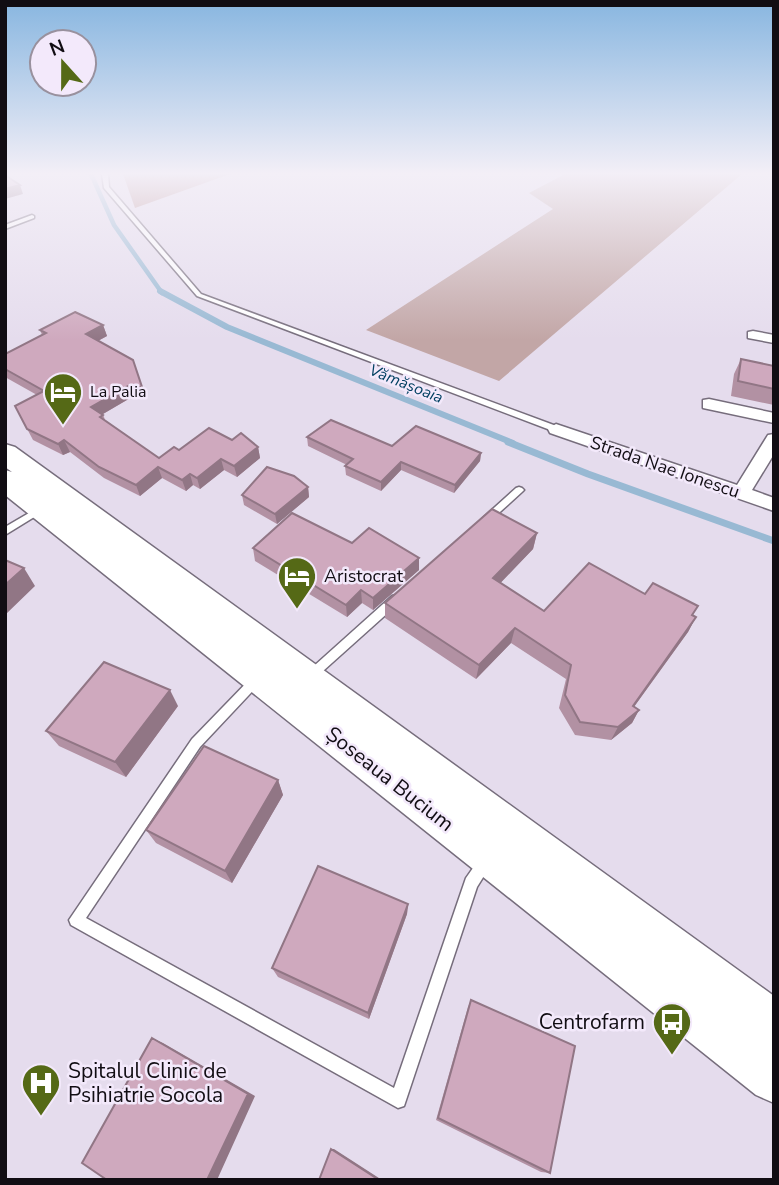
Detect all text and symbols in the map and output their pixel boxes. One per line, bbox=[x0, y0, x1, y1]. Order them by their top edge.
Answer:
north arrow bbox=[28, 28, 98, 98]
text: N bbox=[46, 33, 69, 63]
water label: Vămășoaia bbox=[366, 359, 446, 409]
hotel icon: La Palia bbox=[42, 371, 84, 426]
place label: La Palia bbox=[90, 381, 146, 403]
street label: Strada Nae Ionescu bbox=[587, 430, 743, 504]
hotel icon: Aristocrat bbox=[276, 555, 318, 610]
place label: Aristocrat bbox=[324, 564, 404, 588]
street label: Șoseaua Bucium bbox=[320, 720, 460, 838]
bus stop icon: Centrofarm bbox=[651, 1001, 693, 1056]
place label: Centrofarm bbox=[539, 1008, 645, 1036]
place label: Spitalul Clinic de Psihiatrie Socola bbox=[68, 1057, 227, 1109]
hospital icon: Spitalul Clinic de Psihiatrie Socola bbox=[20, 1062, 62, 1117]

